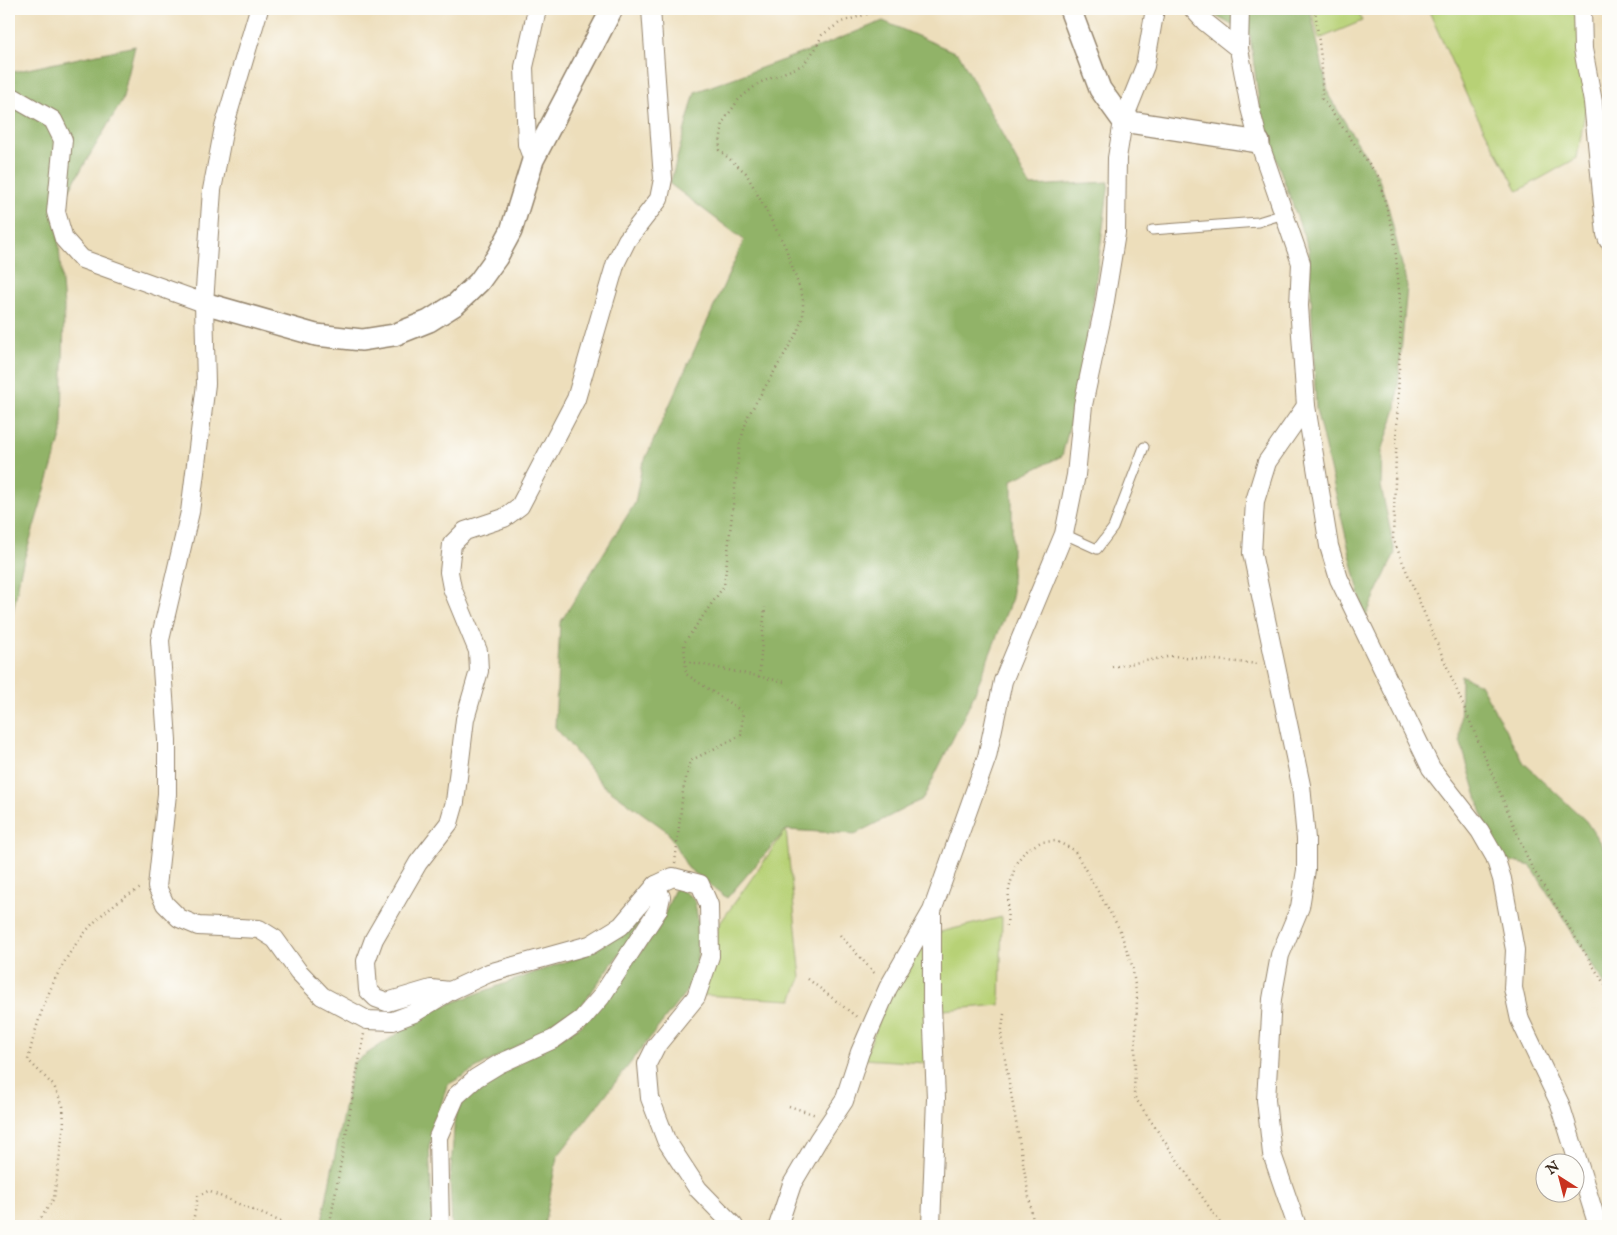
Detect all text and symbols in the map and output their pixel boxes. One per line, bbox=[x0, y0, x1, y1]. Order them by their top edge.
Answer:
north arrow bbox=[1534, 1152, 1584, 1202]
text: N bbox=[1542, 1157, 1563, 1180]

